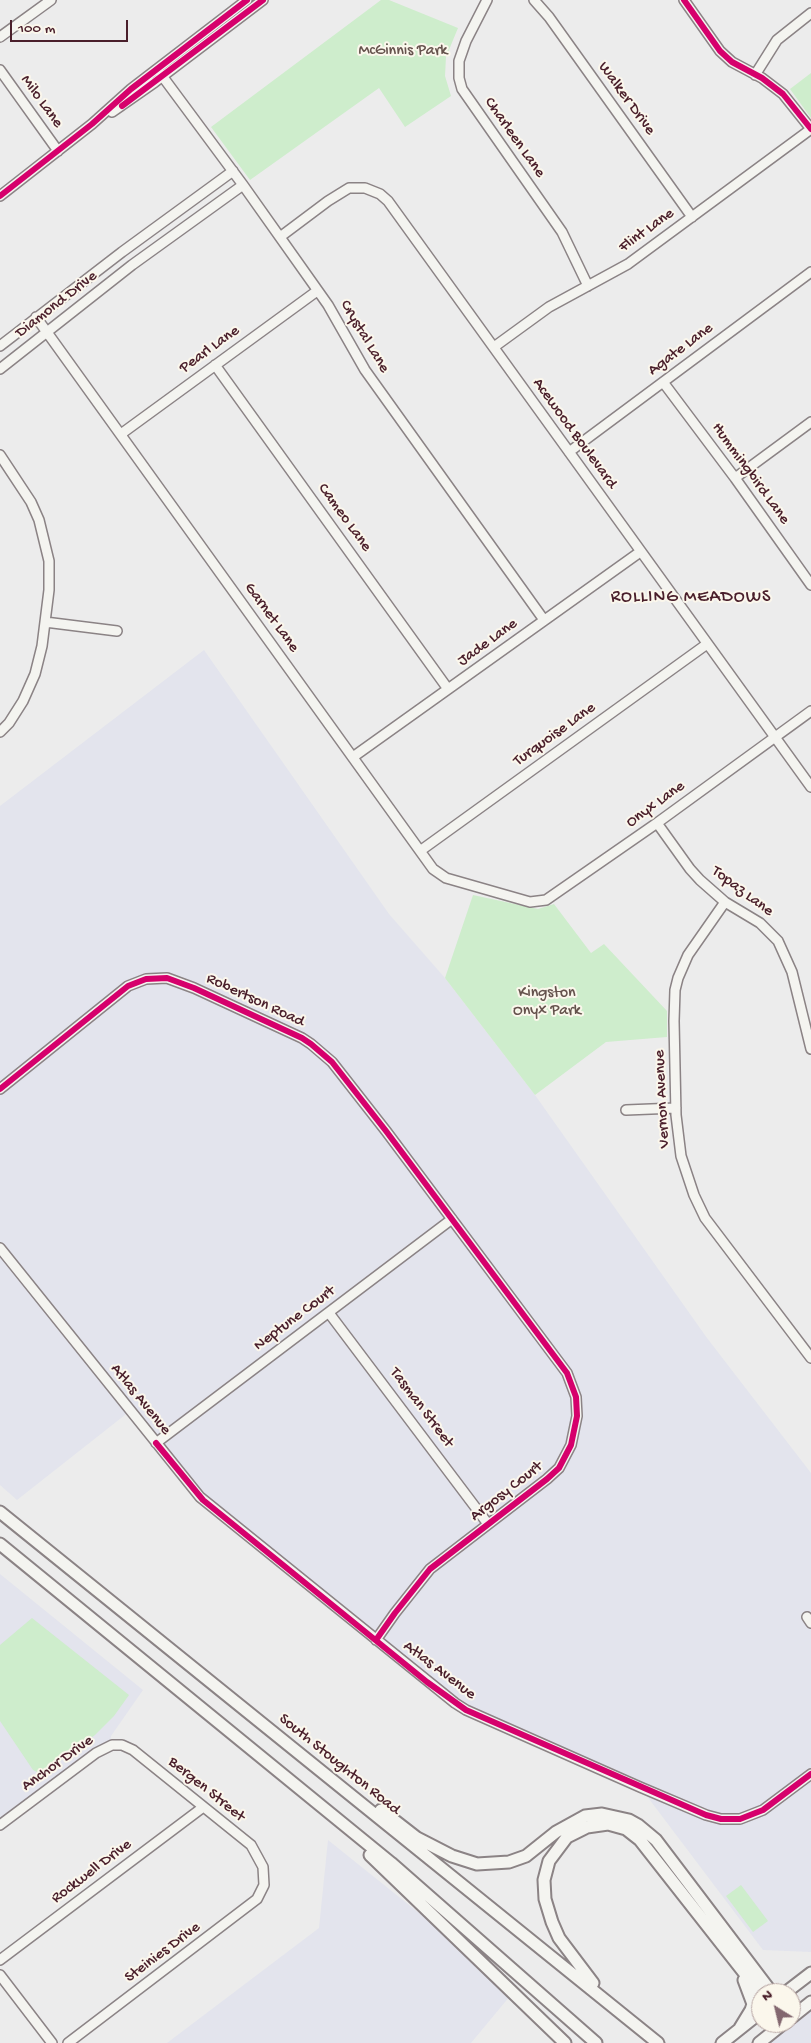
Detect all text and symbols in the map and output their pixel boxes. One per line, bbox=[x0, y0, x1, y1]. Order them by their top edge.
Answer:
scale bar bbox=[12, 10, 130, 42]
text: 100 m bbox=[18, 20, 55, 38]
park label: McGinnis Park bbox=[359, 42, 447, 62]
street label: Walker Drive bbox=[593, 59, 659, 139]
street label: Milo Lane bbox=[15, 72, 67, 132]
street label: Charleen Lane bbox=[479, 94, 549, 182]
street label: Flint Lane bbox=[616, 205, 678, 257]
street label: Diamond Drive bbox=[12, 267, 102, 343]
street label: Crystal Lane bbox=[335, 297, 393, 377]
street label: Agate Lane bbox=[645, 319, 717, 381]
street label: Pearl Lane bbox=[176, 322, 244, 378]
street label: Acewood Boulevard bbox=[527, 375, 621, 493]
street label: Hummingbird Lane bbox=[707, 419, 793, 529]
street label: Cameo Lane bbox=[313, 480, 375, 556]
street label: Garnet Lane bbox=[239, 579, 303, 657]
district label: ROLLING MEADOWS bbox=[609, 587, 773, 609]
street label: Jade Lane bbox=[454, 615, 522, 671]
street label: Turquoise Lane bbox=[510, 699, 600, 771]
street label: Onyx Lane bbox=[623, 777, 689, 833]
street label: Topaz Lane bbox=[707, 862, 777, 922]
street label: Robertson Road bbox=[203, 970, 307, 1032]
park label: Kingston Onyx Park bbox=[513, 984, 581, 1022]
street label: Vernon Avenue bbox=[651, 1049, 675, 1149]
street label: Neptune Court bbox=[251, 1282, 339, 1356]
street label: Atlas Avenue bbox=[105, 1360, 175, 1440]
street label: Tasman Street bbox=[385, 1364, 457, 1452]
street label: Argosy Court bbox=[467, 1458, 547, 1526]
street label: Atlas Avenue bbox=[399, 1637, 479, 1705]
street label: South Stoughton Road bbox=[274, 1710, 404, 1820]
street label: Anchor Drive bbox=[18, 1732, 98, 1796]
street label: Bergen Street bbox=[164, 1753, 248, 1827]
street label: Rockwell Drive bbox=[48, 1836, 136, 1908]
street label: Steinies Drive bbox=[121, 1918, 205, 1988]
north arrow bbox=[751, 1983, 801, 2033]
text: N bbox=[759, 1987, 776, 2006]

